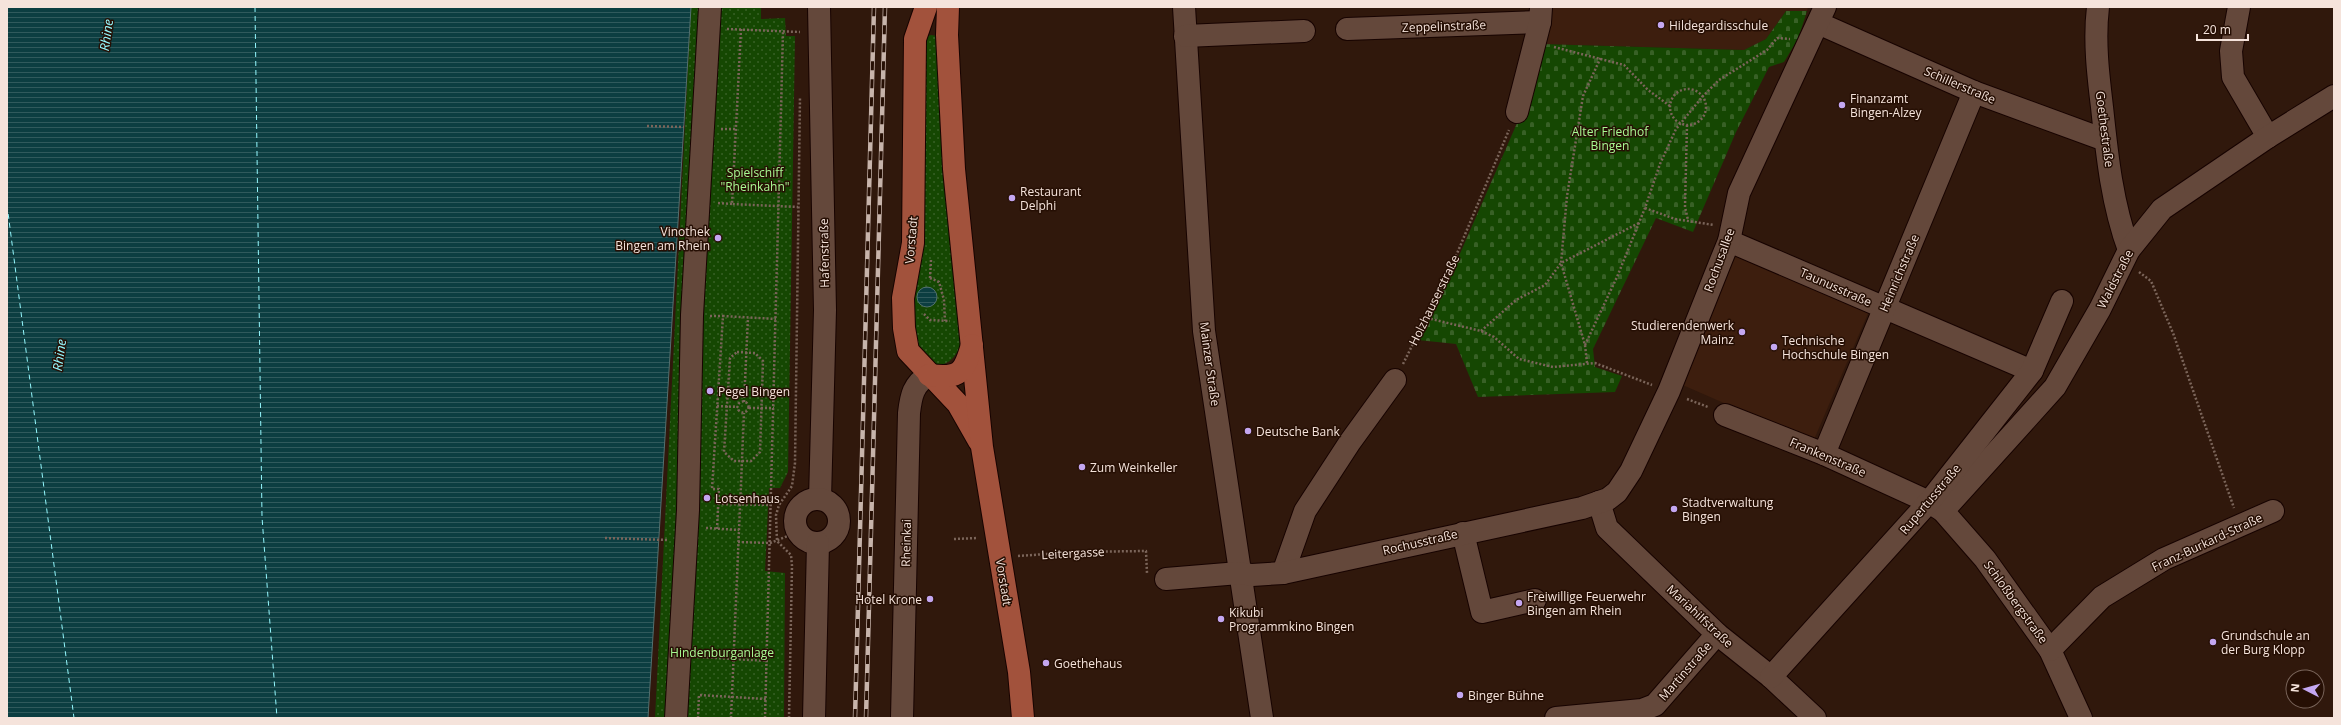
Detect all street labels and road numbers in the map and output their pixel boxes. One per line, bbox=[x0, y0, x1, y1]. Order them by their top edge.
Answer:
street label: Zeppelinstraße bbox=[1402, 16, 1487, 36]
street label: Schillerstraße bbox=[1922, 62, 1999, 108]
street label: Goethestraße bbox=[2092, 90, 2118, 168]
street label: Vorstadt bbox=[900, 216, 922, 264]
street label: Hafenstraße bbox=[815, 218, 833, 288]
street label: Rochusallee bbox=[1700, 225, 1739, 294]
street label: Heinrichstraße bbox=[1875, 231, 1923, 314]
street label: Waldstraße bbox=[2093, 246, 2137, 311]
street label: Holzhauserstraße bbox=[1405, 251, 1464, 348]
street label: Taunusstraße bbox=[1797, 264, 1875, 310]
street label: Mainzer Straße bbox=[1196, 321, 1224, 407]
street label: Frankenstraße bbox=[1787, 433, 1869, 481]
street label: Rupertusstraße bbox=[1896, 460, 1965, 538]
street label: Franz-Burkard-Straße bbox=[2149, 509, 2265, 575]
street label: Rheinkai bbox=[897, 519, 915, 567]
street label: Rochusstraße bbox=[1381, 525, 1459, 559]
street label: Leitergasse bbox=[1041, 543, 1105, 563]
street label: Vorstadt bbox=[992, 557, 1016, 607]
street label: Schloßbergstraße bbox=[1980, 557, 2052, 647]
street label: Mariahilfstraße bbox=[1663, 581, 1737, 651]
street label: Martinstraße bbox=[1655, 638, 1715, 704]

